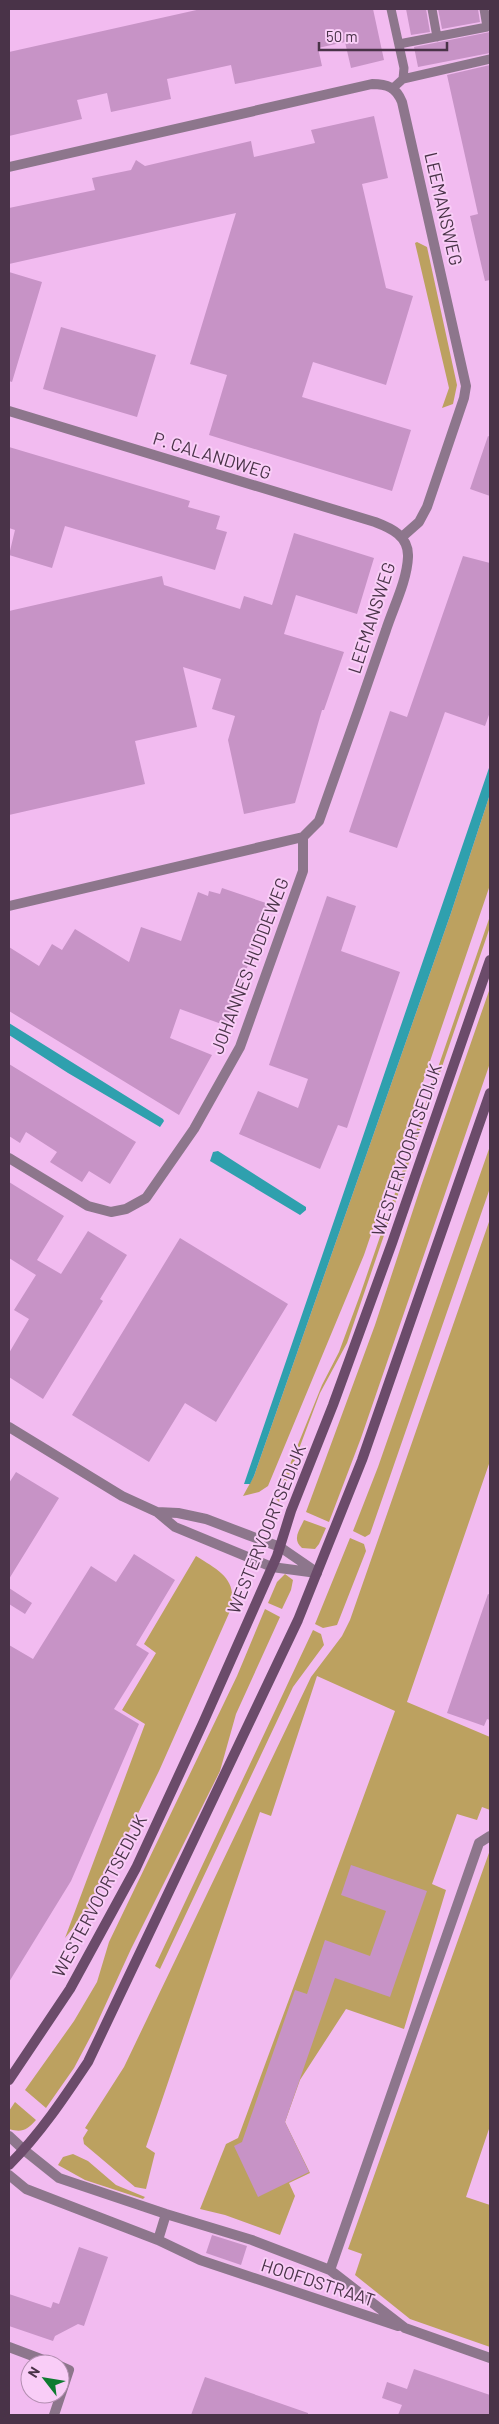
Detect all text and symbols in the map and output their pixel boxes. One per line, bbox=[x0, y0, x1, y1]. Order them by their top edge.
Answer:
scale bar bbox=[319, 20, 446, 52]
text: 50 m bbox=[326, 27, 358, 45]
street label: LEEMANSWEG bbox=[420, 150, 468, 268]
street label: P. CALANDWEG bbox=[150, 427, 274, 483]
street label: LEEMANSWEG bbox=[343, 559, 399, 676]
street label: JOHANNES HUDDEWEG bbox=[205, 874, 293, 1057]
street label: WESTERVOORTSEDIJK bbox=[366, 1061, 446, 1239]
street label: WESTERVOORTSEDIJK bbox=[222, 1441, 310, 1617]
street label: WESTERVOORTSEDIJK bbox=[47, 1810, 151, 1981]
street label: HOOFDSTRAAT bbox=[259, 2253, 378, 2311]
north arrow bbox=[20, 2354, 70, 2404]
text: N bbox=[24, 2364, 43, 2380]

